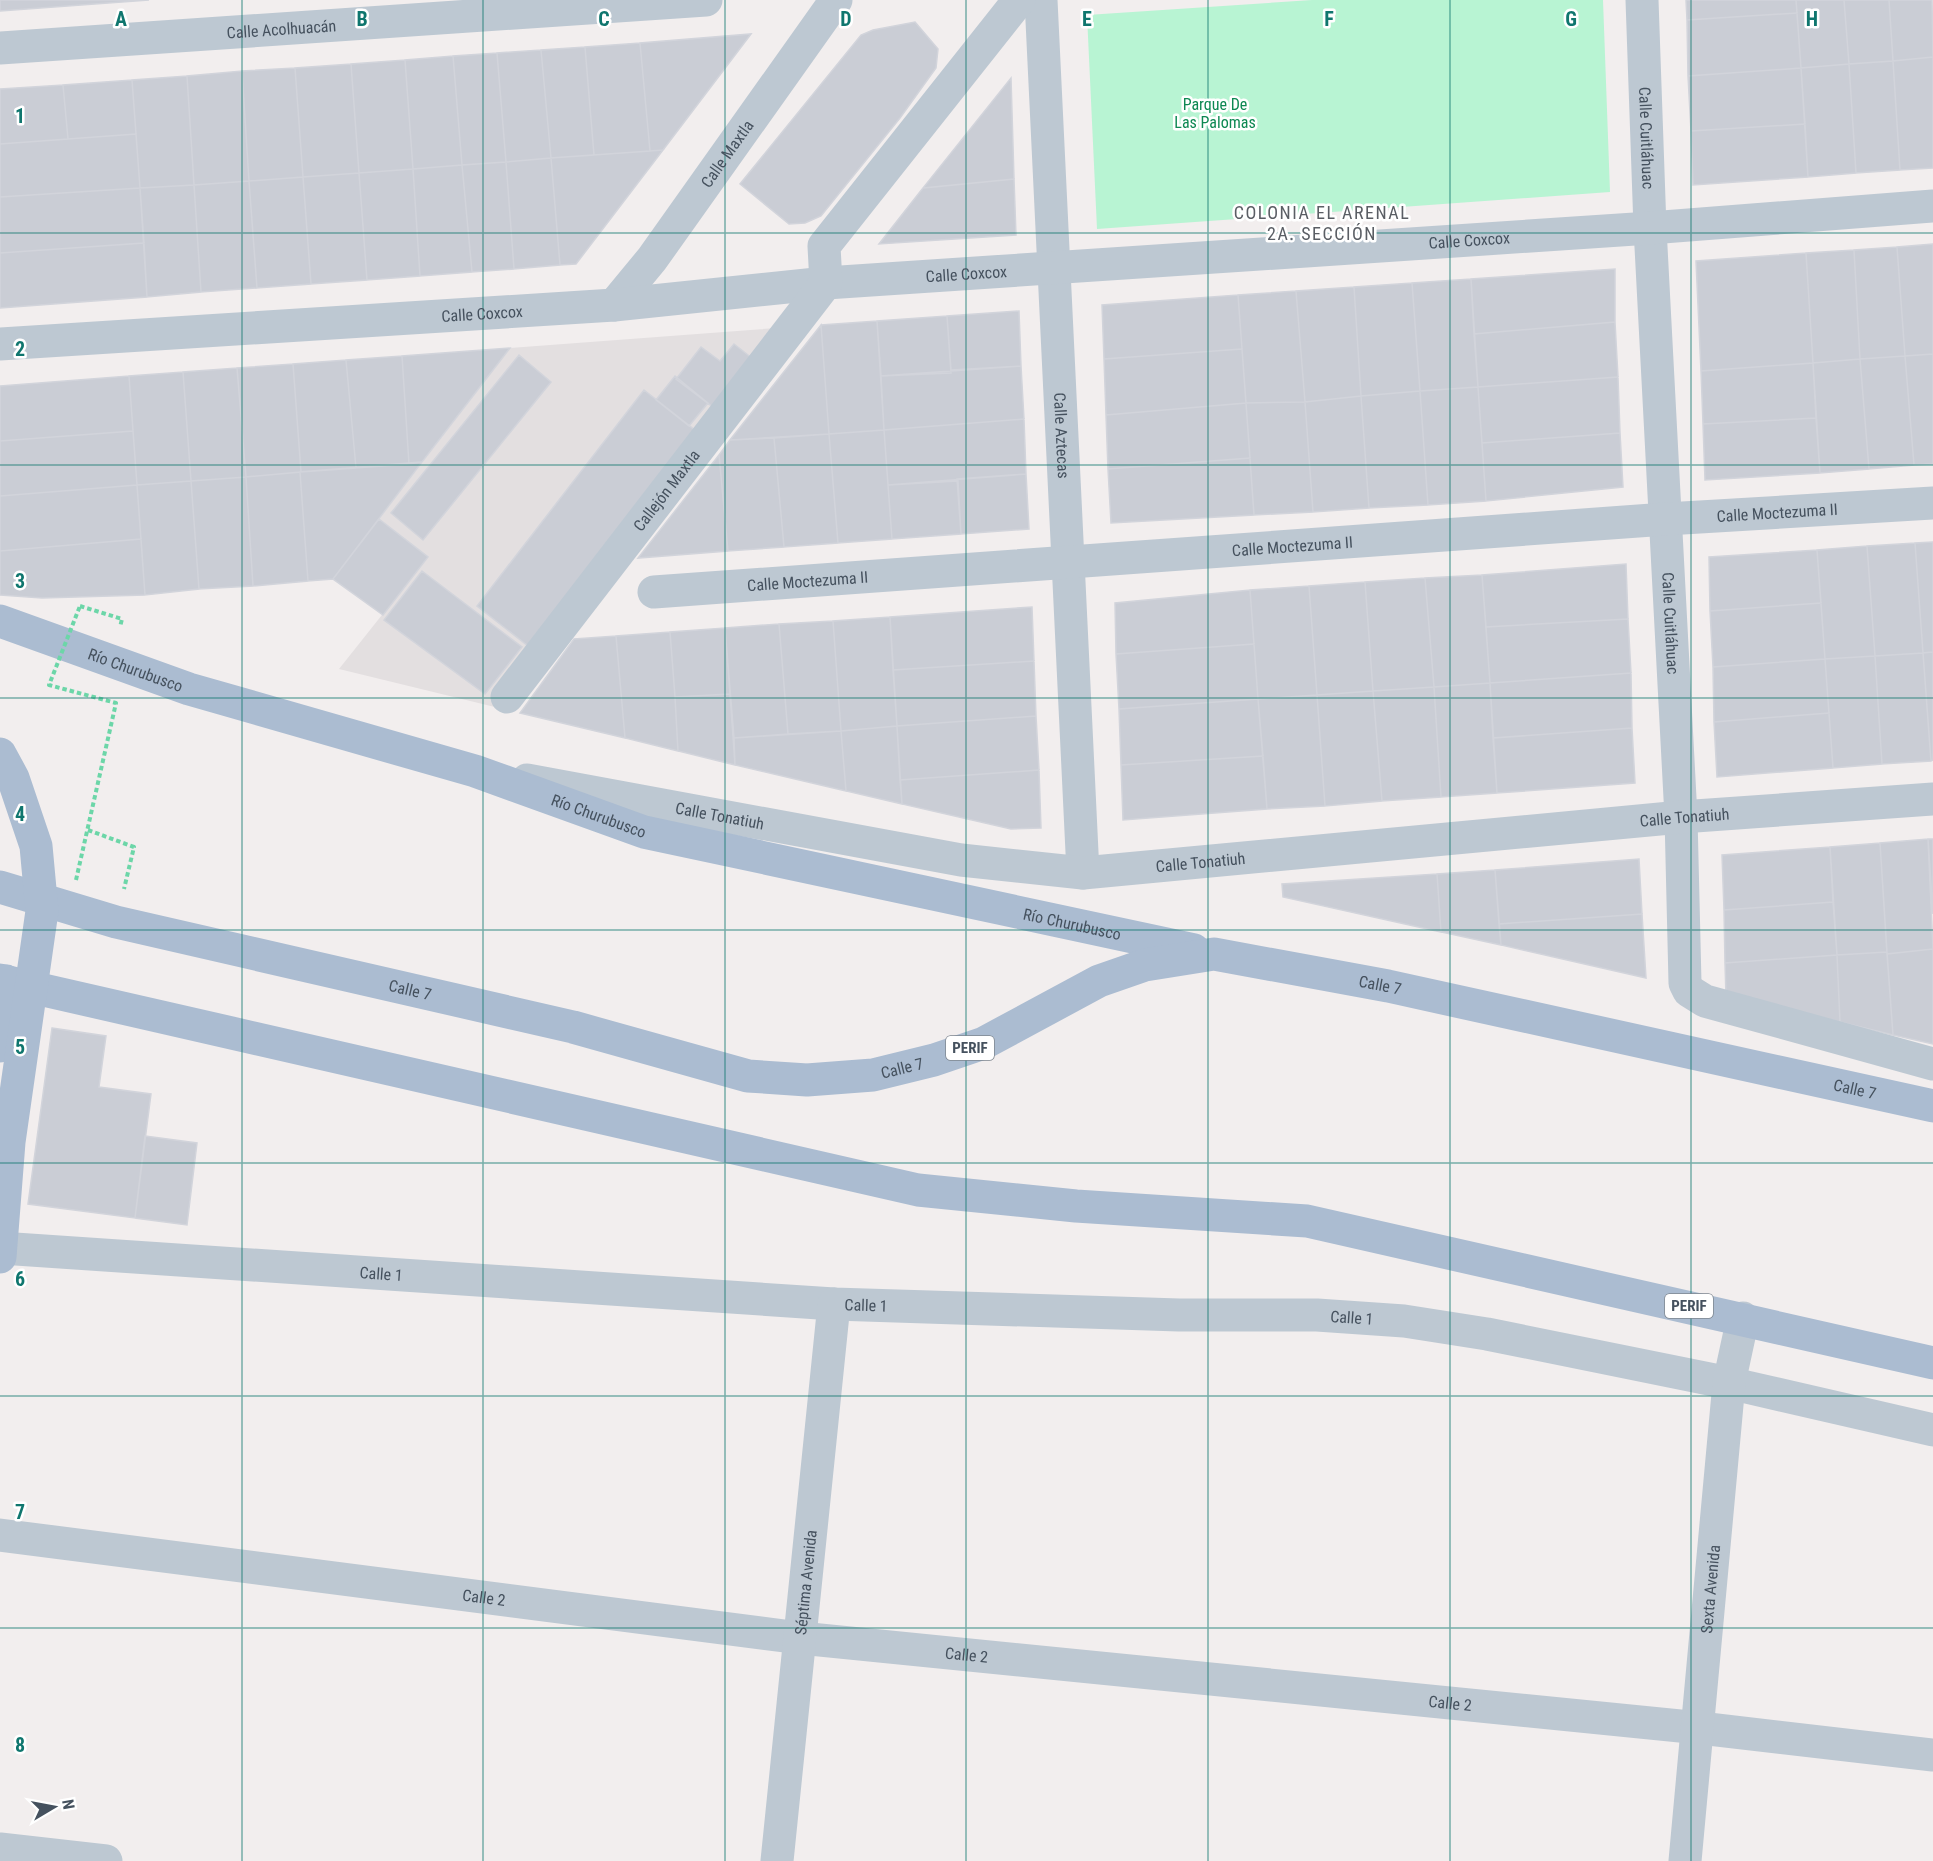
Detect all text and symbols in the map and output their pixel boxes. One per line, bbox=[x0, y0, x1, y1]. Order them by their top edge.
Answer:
text: A bbox=[115, 7, 127, 31]
text: B bbox=[356, 7, 368, 31]
text: C bbox=[598, 7, 610, 31]
text: D bbox=[840, 7, 852, 31]
text: E bbox=[1082, 7, 1092, 31]
text: F bbox=[1324, 7, 1334, 31]
text: G bbox=[1565, 7, 1577, 31]
text: H bbox=[1806, 7, 1818, 31]
street label: Calle Acolhuacán bbox=[226, 16, 337, 43]
street label: Calle Cuitláhuac bbox=[1635, 86, 1658, 189]
park label: Parque De Las Palomas bbox=[1174, 95, 1256, 132]
text: 1 bbox=[15, 104, 25, 128]
street label: Calle Maxtla bbox=[697, 117, 758, 191]
district label: COLONIA EL ARENAL 2A. SECCIÓN bbox=[1234, 202, 1410, 244]
street label: Calle Coxcox bbox=[1428, 228, 1510, 253]
street label: Calle Coxcox bbox=[925, 262, 1008, 286]
street label: Calle Coxcox bbox=[441, 302, 523, 326]
text: 2 bbox=[15, 337, 25, 361]
street label: Calle Aztecas bbox=[1050, 392, 1073, 479]
street label: Callejón Maxtla bbox=[629, 446, 704, 535]
street label: Calle Moctezuma II bbox=[1716, 500, 1838, 526]
street label: Calle Moctezuma II bbox=[1231, 533, 1353, 560]
street label: Calle Moctezuma II bbox=[747, 568, 869, 595]
text: 3 bbox=[15, 569, 25, 593]
street label: Calle Cuitláhuac bbox=[1658, 572, 1682, 675]
street label: Río Churubusco bbox=[85, 644, 185, 696]
street label: Río Churubusco bbox=[549, 790, 649, 842]
street label: Calle Tonatiuh bbox=[674, 799, 766, 834]
text: 4 bbox=[15, 802, 25, 826]
street label: Calle Tonatiuh bbox=[1639, 805, 1730, 831]
street label: Calle Tonatiuh bbox=[1155, 849, 1246, 876]
street label: Río Churubusco bbox=[1021, 905, 1123, 944]
street label: Calle 7 bbox=[1357, 972, 1403, 999]
street label: Calle 7 bbox=[387, 976, 433, 1004]
text: 5 bbox=[15, 1035, 25, 1059]
road number: PERIF bbox=[946, 1036, 994, 1060]
street label: Calle 7 bbox=[879, 1054, 925, 1083]
street label: Calle 7 bbox=[1832, 1075, 1878, 1103]
street label: Calle 1 bbox=[359, 1263, 403, 1285]
text: 6 bbox=[15, 1267, 25, 1291]
road number: PERIF bbox=[1665, 1294, 1713, 1318]
street label: Calle 1 bbox=[844, 1295, 888, 1316]
street label: Calle 1 bbox=[1330, 1307, 1374, 1329]
text: 7 bbox=[15, 1500, 25, 1524]
street label: Séptima Avenida bbox=[791, 1529, 821, 1636]
street label: Sexta Avenida bbox=[1697, 1544, 1724, 1634]
street label: Calle 2 bbox=[461, 1586, 507, 1610]
street label: Calle 2 bbox=[944, 1644, 989, 1667]
street label: Calle 2 bbox=[1428, 1692, 1473, 1715]
text: 8 bbox=[15, 1733, 25, 1757]
north arrow bbox=[24, 1777, 84, 1837]
text: N bbox=[58, 1798, 78, 1811]

